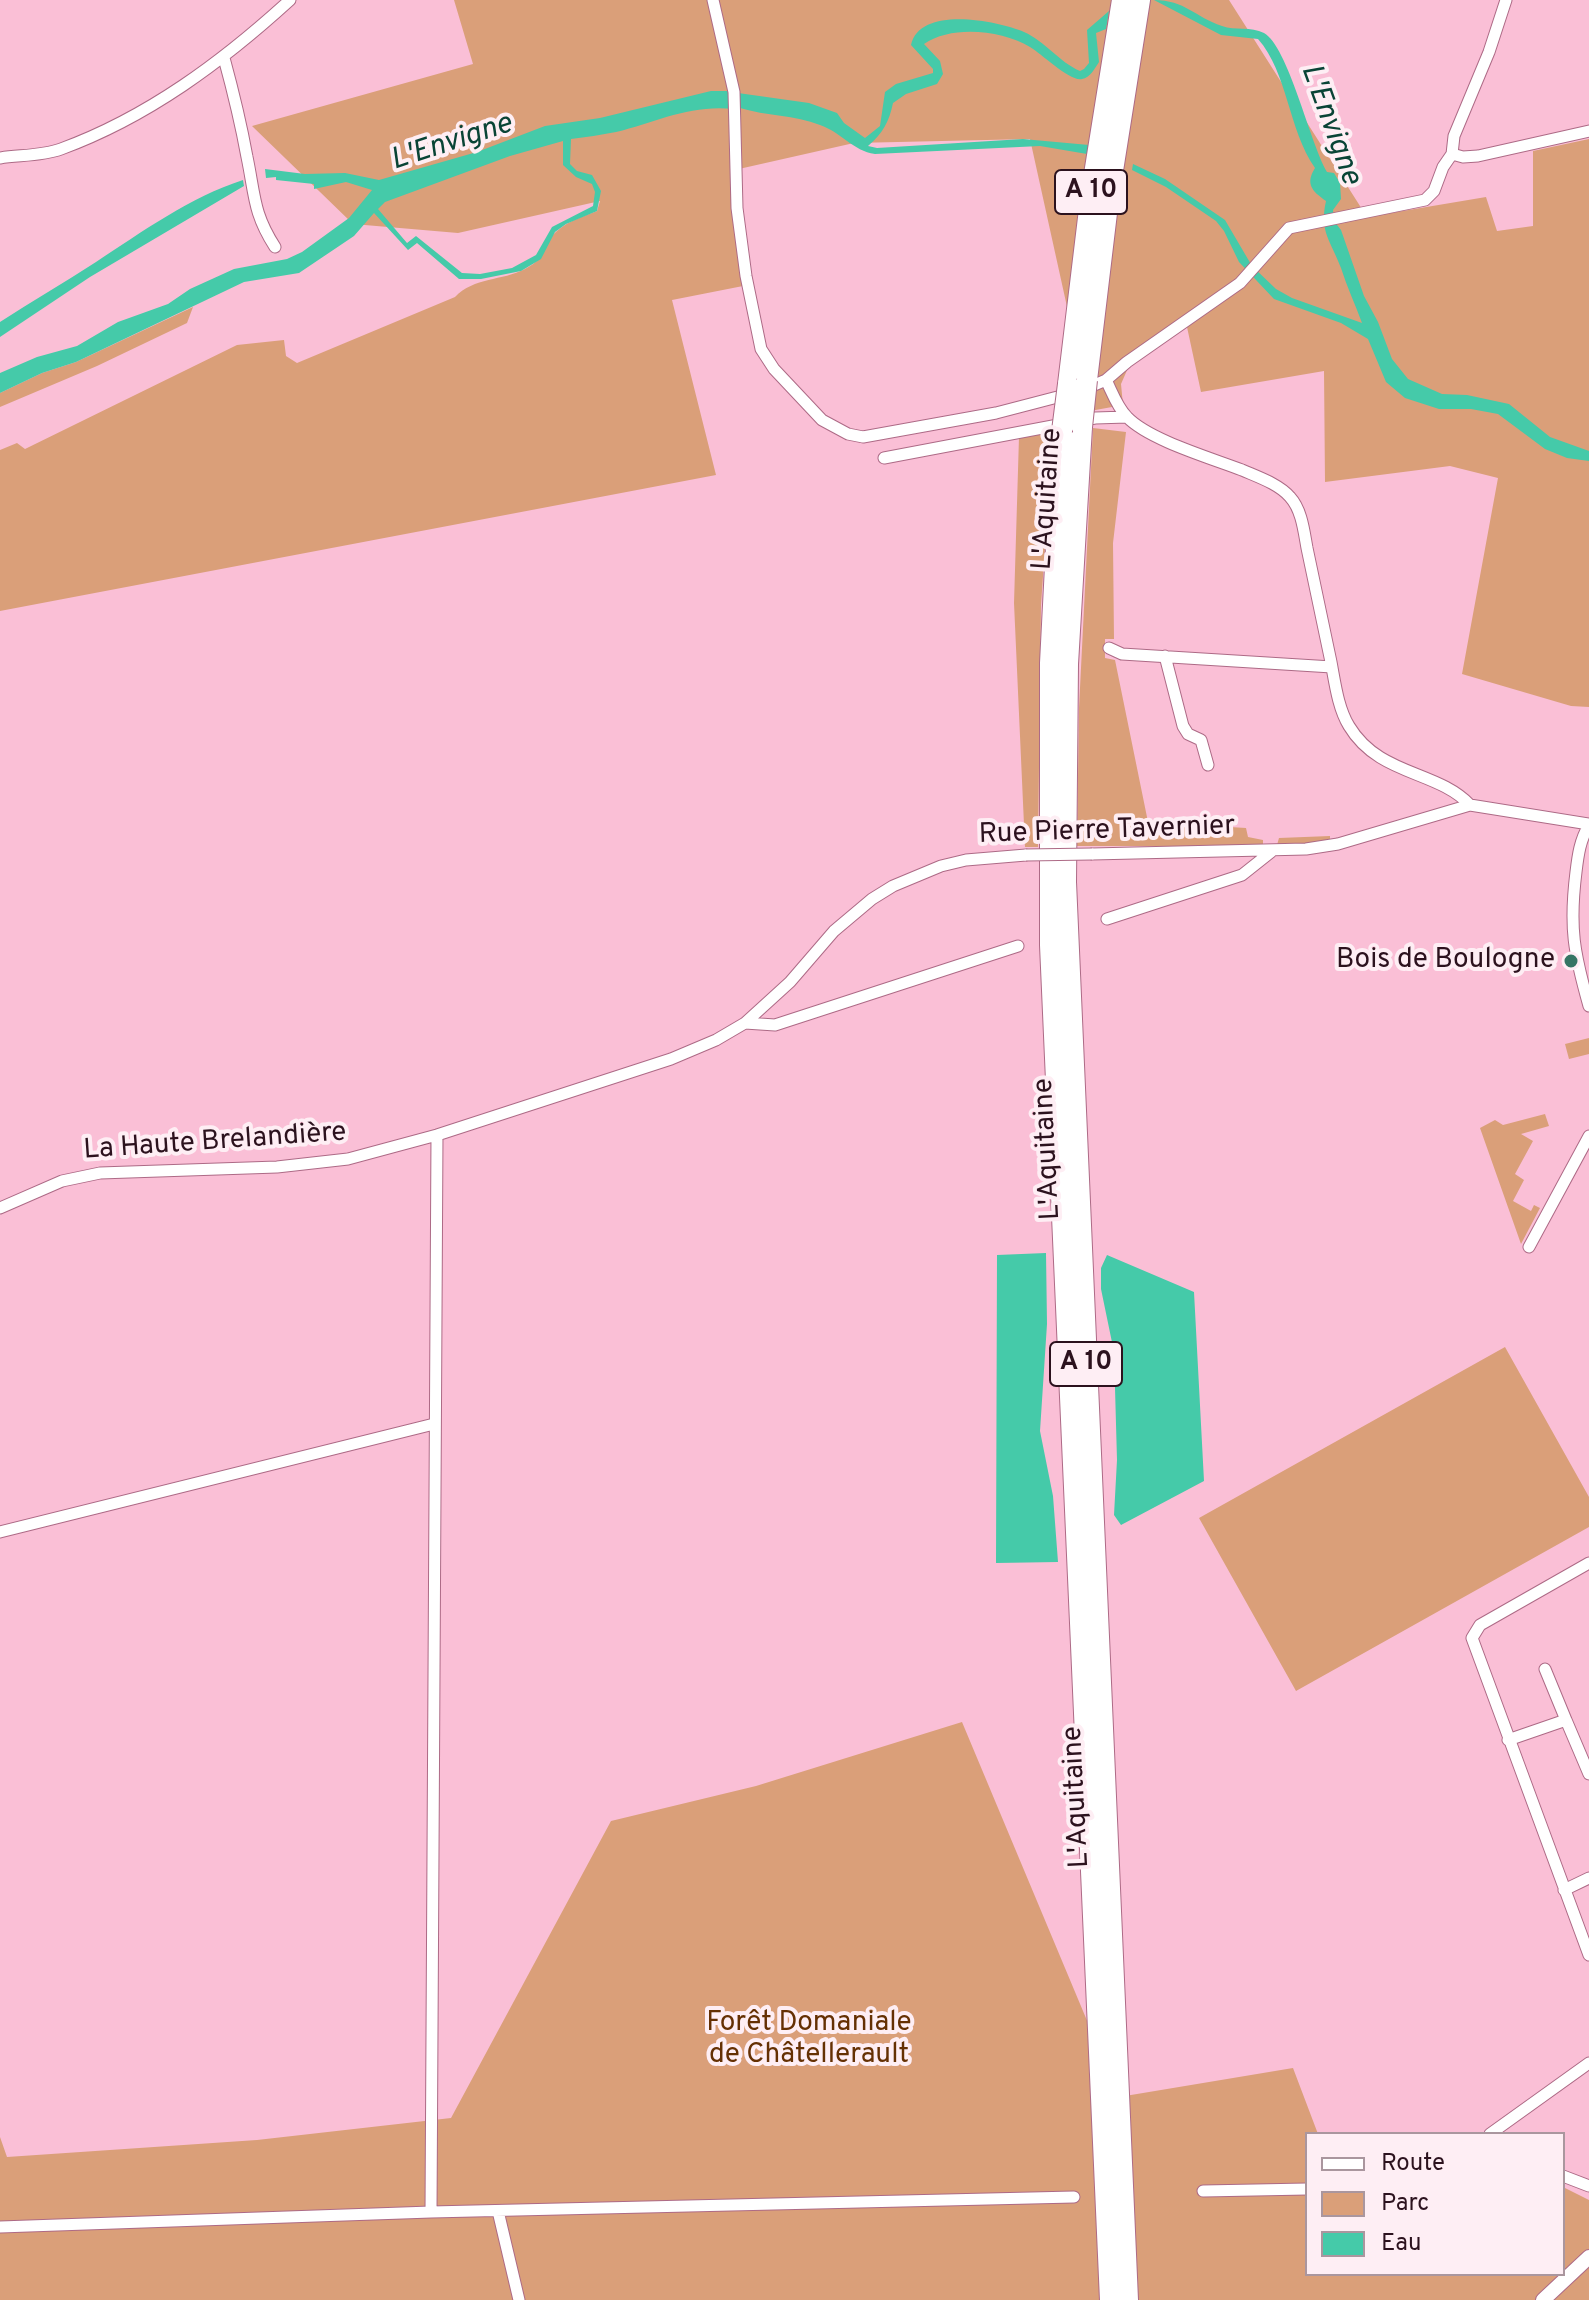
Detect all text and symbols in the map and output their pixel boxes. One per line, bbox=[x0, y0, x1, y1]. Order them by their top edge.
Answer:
water label: L'Envigne bbox=[1291, 60, 1367, 190]
water label: L'Envigne bbox=[387, 107, 517, 181]
road number: A 10 bbox=[1055, 170, 1127, 214]
street label: L'Aquitaine bbox=[1027, 427, 1071, 571]
street label: Rue Pierre Tavernier bbox=[978, 811, 1236, 853]
place label: Bois de Boulogne bbox=[1336, 944, 1555, 978]
marker: Bois de Boulogne bbox=[1562, 952, 1580, 970]
street label: L'Aquitaine bbox=[1028, 1077, 1070, 1221]
street label: La Haute Brelandière bbox=[82, 1117, 348, 1169]
road number: A 10 bbox=[1050, 1342, 1122, 1386]
street label: L'Aquitaine bbox=[1057, 1725, 1099, 1869]
park label: Forêt Domaniale de Châtellerault bbox=[706, 2007, 912, 2073]
legend bbox=[1305, 2132, 1565, 2276]
text: Route bbox=[1381, 2149, 1445, 2179]
text: Parc bbox=[1381, 2189, 1429, 2219]
text: Eau bbox=[1381, 2229, 1421, 2259]

